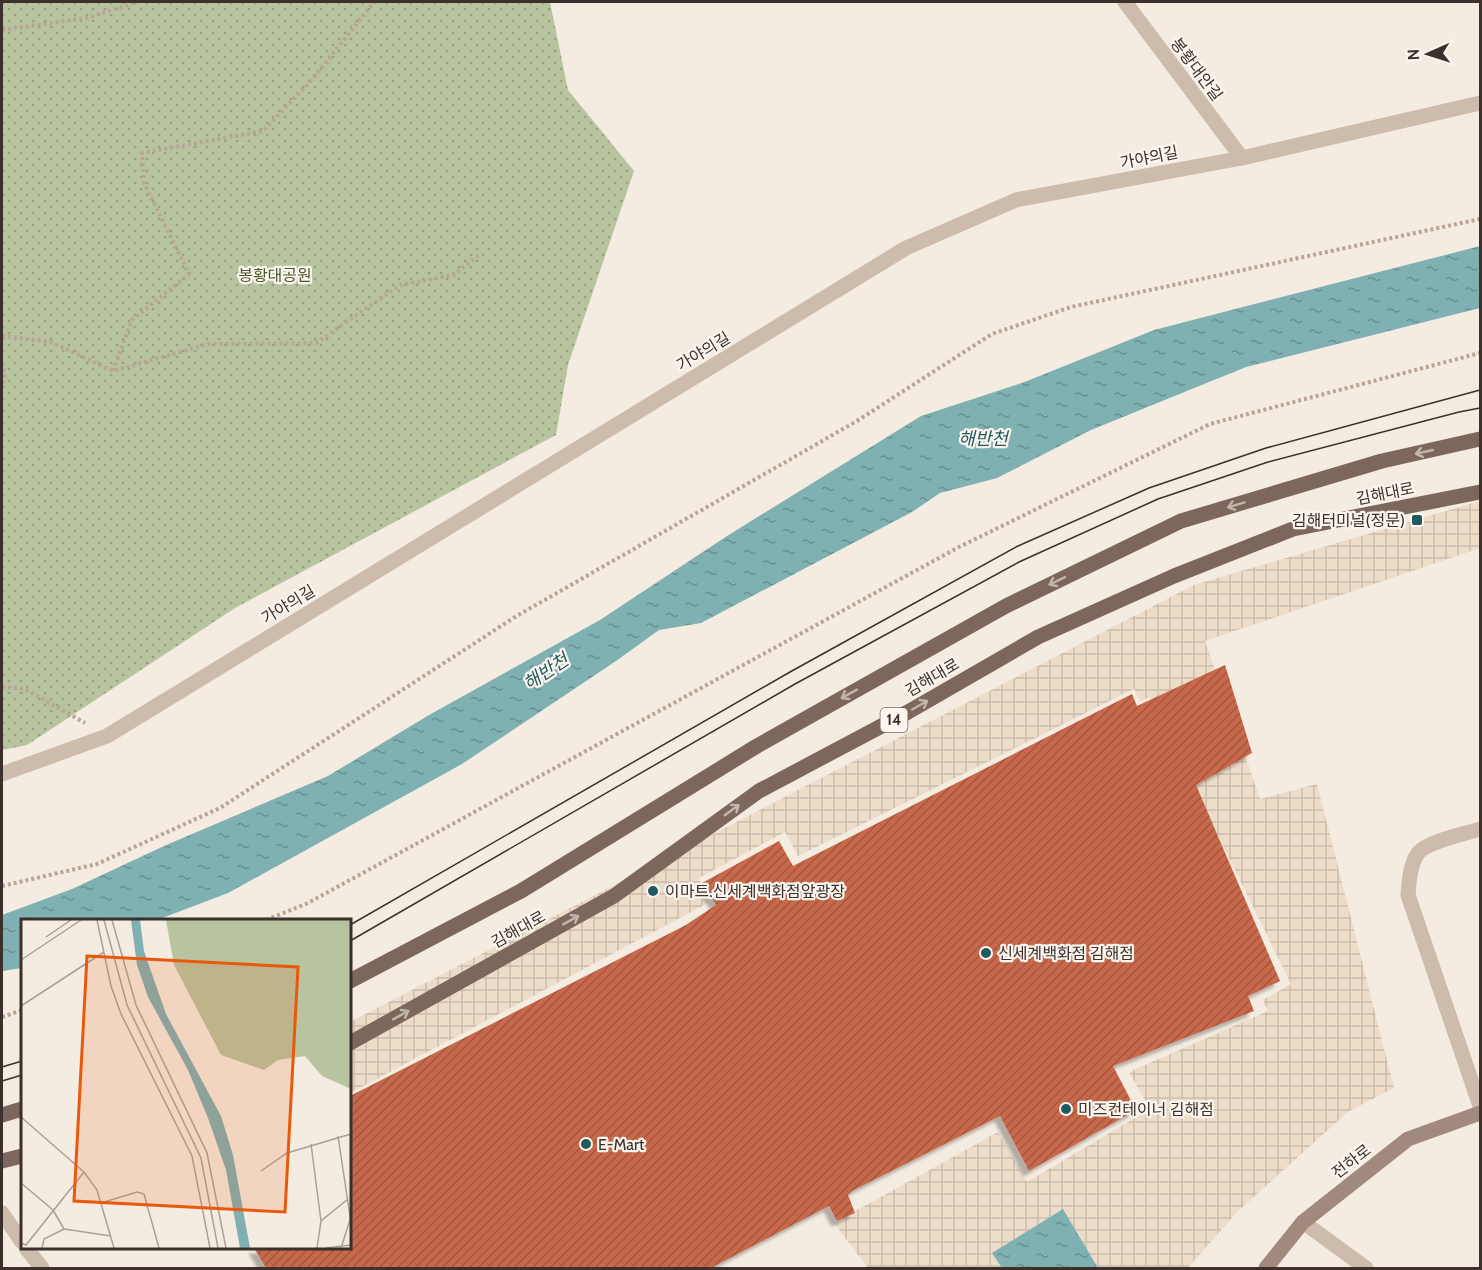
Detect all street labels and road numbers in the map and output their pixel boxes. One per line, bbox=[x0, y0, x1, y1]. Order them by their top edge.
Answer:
street label: 봉황대안길 bbox=[1167, 34, 1226, 104]
street label: 가야의길 bbox=[1118, 143, 1180, 172]
street label: 가야의길 bbox=[673, 328, 733, 375]
street label: 김해대로 bbox=[1354, 478, 1416, 508]
street label: 가야의길 bbox=[258, 581, 318, 628]
street label: 김해대로 bbox=[902, 654, 963, 700]
road number: 14 bbox=[880, 708, 908, 732]
street label: 김해대로 bbox=[488, 907, 549, 952]
street label: 전하로 bbox=[1328, 1140, 1375, 1182]

